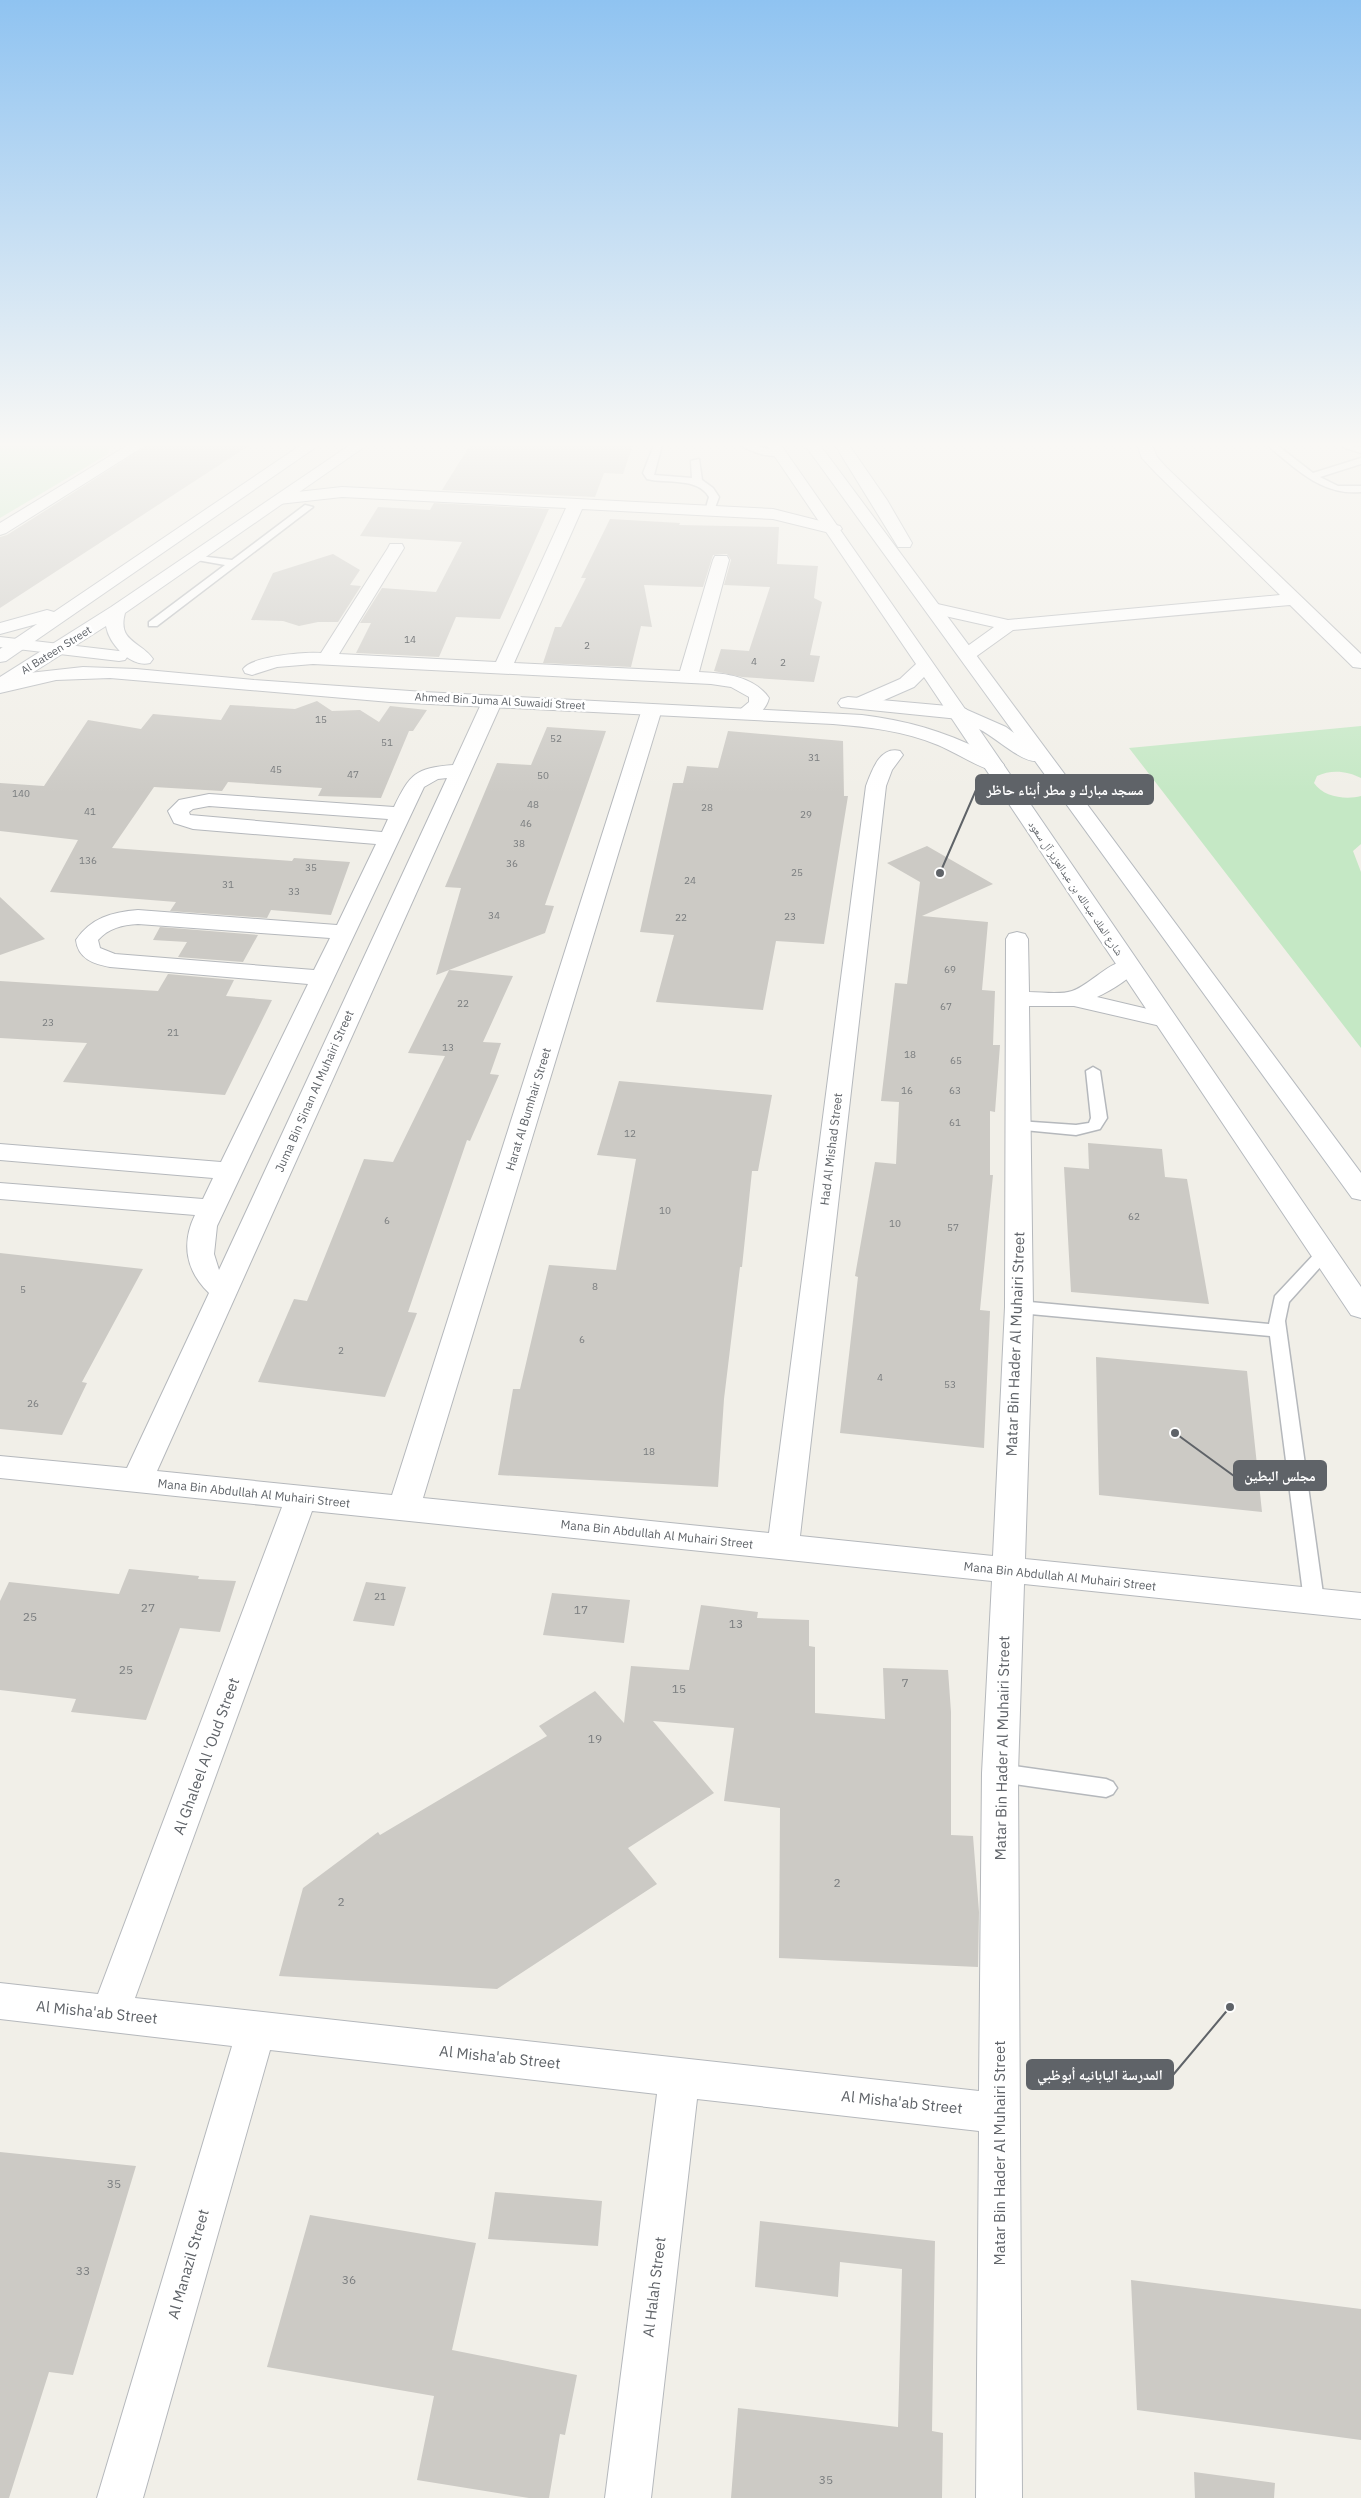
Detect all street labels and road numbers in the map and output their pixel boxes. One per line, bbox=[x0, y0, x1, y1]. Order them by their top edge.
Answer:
street label: Al Bateen Street bbox=[18, 623, 94, 677]
street label: Ahmed Bin Juma Al Suwaidi Street bbox=[414, 690, 586, 712]
street label: شارع الملك عبدالله بن عبدالعزيز آل سعود bbox=[1026, 818, 1126, 958]
street label: Juma Bin Sinan Al Muhairi Street bbox=[271, 1008, 357, 1174]
street label: Harat Al Bumhair Street bbox=[502, 1046, 554, 1172]
street label: Had Al Mishad Street bbox=[817, 1092, 845, 1206]
street label: Matar Bin Hader Al Muhairi Street bbox=[1002, 1231, 1028, 1457]
street label: Mana Bin Abdullah Al Muhairi Street bbox=[157, 1475, 351, 1511]
street label: Mana Bin Abdullah Al Muhairi Street bbox=[560, 1516, 754, 1552]
street label: Mana Bin Abdullah Al Muhairi Street bbox=[963, 1558, 1157, 1594]
street label: Matar Bin Hader Al Muhairi Street bbox=[991, 1635, 1013, 1861]
street label: Al Ghaleel Al 'Oud Street bbox=[169, 1675, 243, 1837]
street label: Al Misha'ab Street bbox=[35, 1996, 159, 2028]
street label: Al Misha'ab Street bbox=[438, 2041, 562, 2073]
street label: Matar Bin Hader Al Muhairi Street bbox=[990, 2041, 1009, 2265]
street label: Al Misha'ab Street bbox=[840, 2086, 964, 2118]
street label: Al Manazil Street bbox=[163, 2207, 213, 2321]
street label: Al Halah Street bbox=[638, 2236, 670, 2338]

